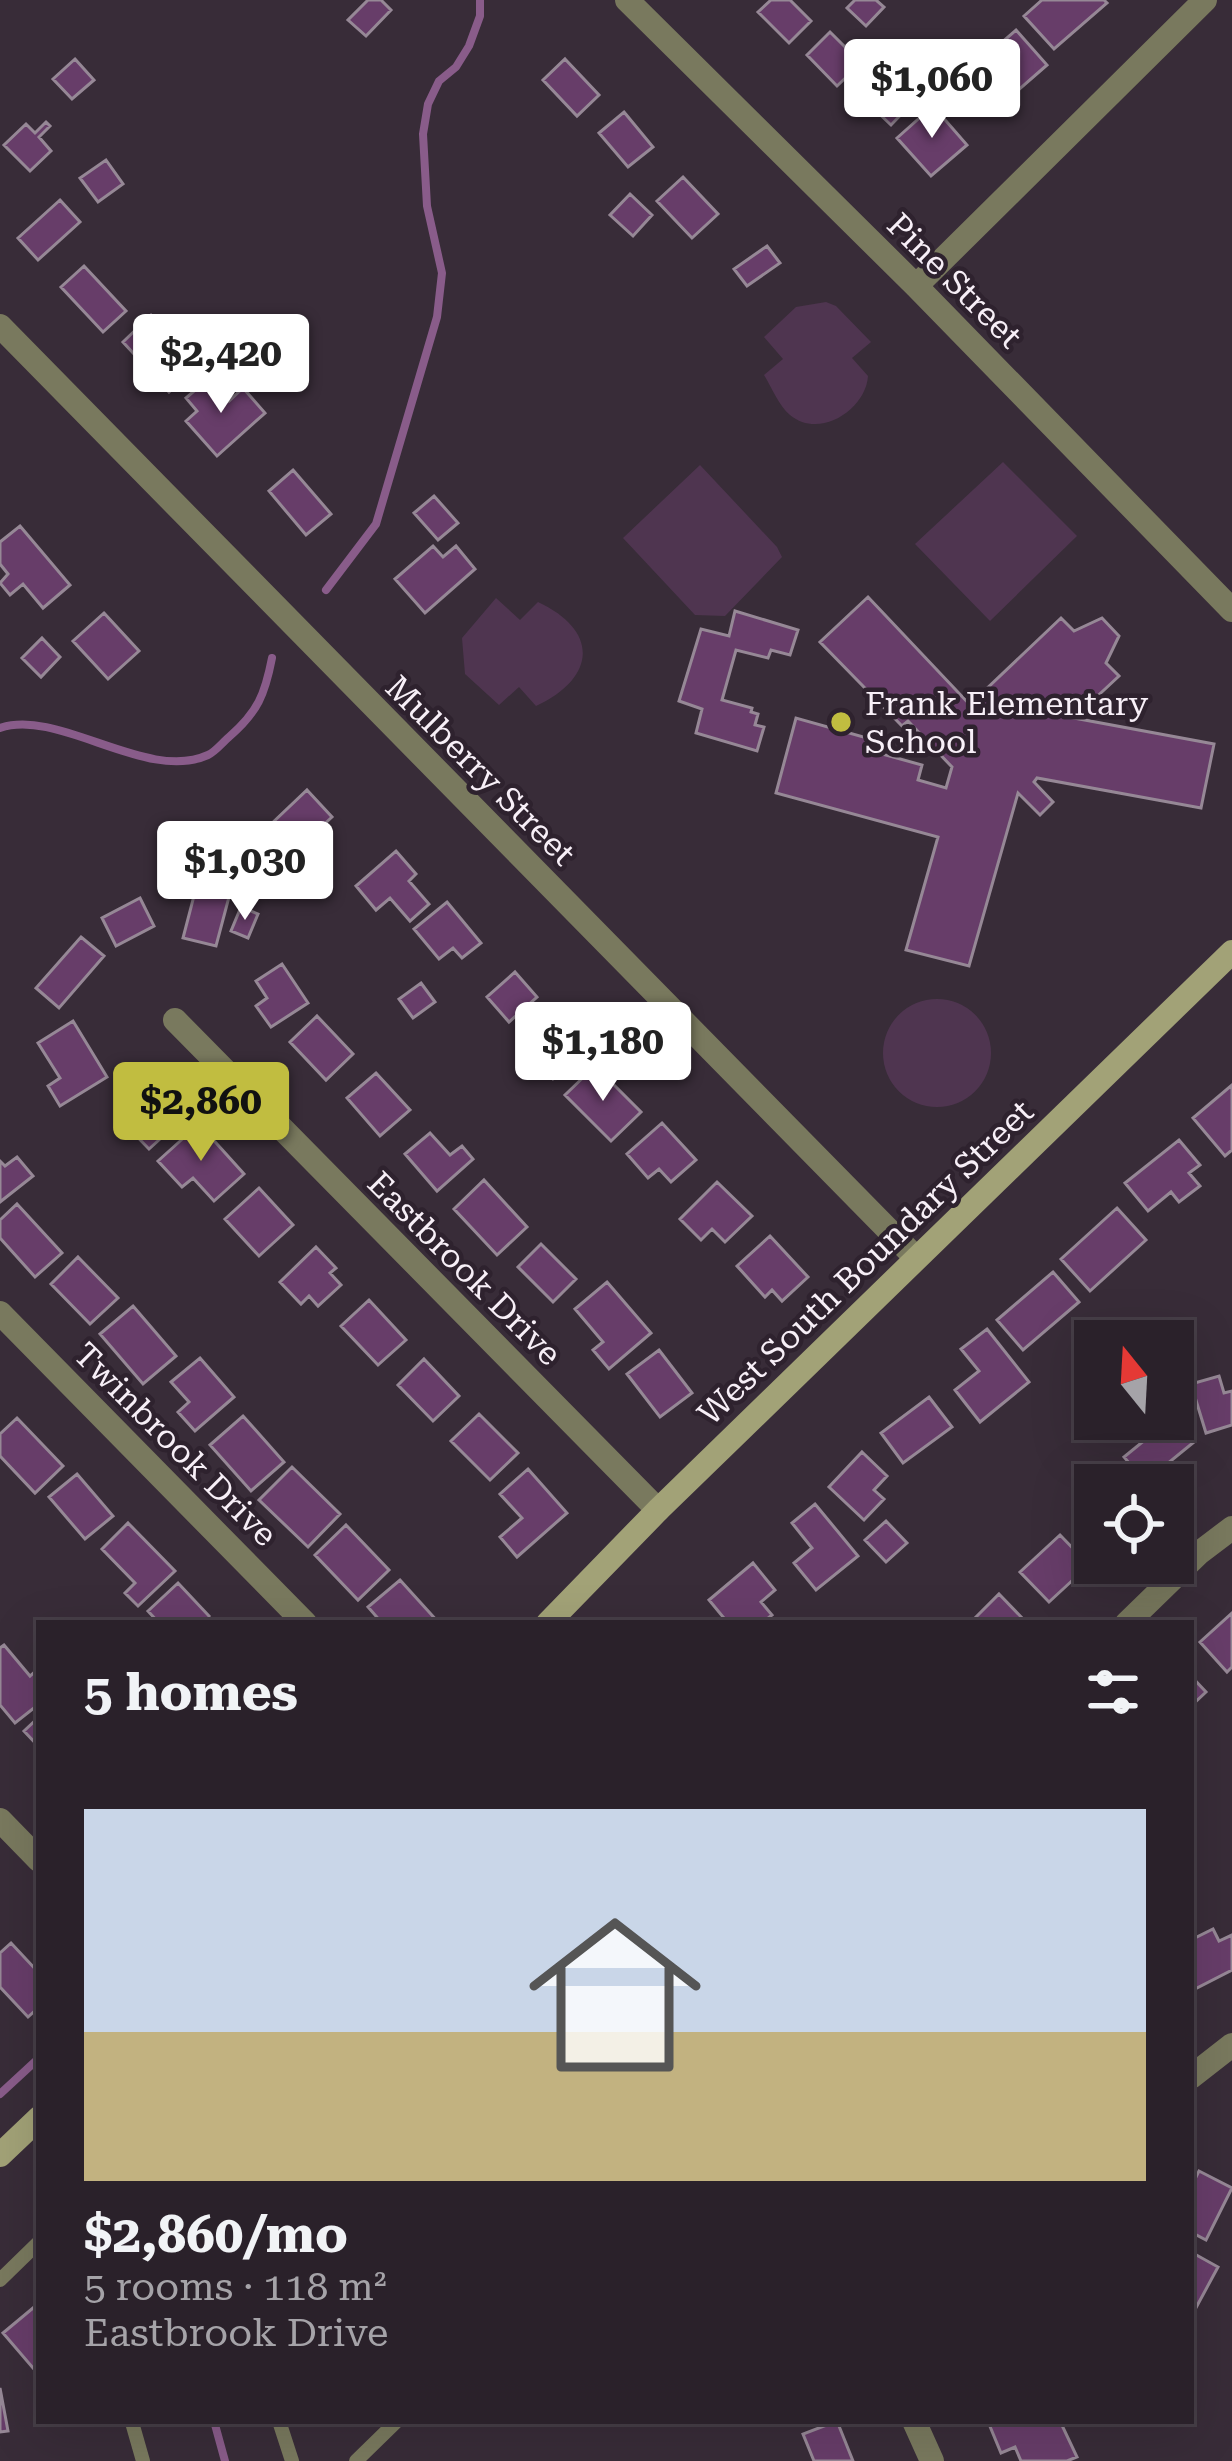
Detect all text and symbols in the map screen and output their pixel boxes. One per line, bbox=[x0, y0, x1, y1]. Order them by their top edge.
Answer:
pin: $1,060 bbox=[834, 39, 1030, 141]
text: $1,060 bbox=[871, 55, 993, 101]
street label: Pine Street bbox=[879, 205, 1030, 356]
pin: $2,420 bbox=[123, 314, 319, 416]
text: $2,420 bbox=[160, 330, 282, 376]
street label: Mulberry Street bbox=[378, 668, 583, 873]
place label: Frank Elementary School bbox=[865, 684, 1149, 761]
marker: Frank Elementary School bbox=[828, 709, 854, 735]
pin: $1,030 bbox=[147, 821, 343, 923]
text: $1,030 bbox=[184, 837, 306, 883]
pin: $1,180 bbox=[505, 1002, 701, 1104]
text: $1,180 bbox=[542, 1018, 664, 1064]
pin: $2,860 bbox=[103, 1062, 299, 1164]
text: $2,860 bbox=[140, 1078, 262, 1124]
street label: West South Boundary Street bbox=[690, 1092, 1041, 1433]
street label: Eastbrook Drive bbox=[360, 1163, 570, 1373]
north arrow bbox=[1074, 1320, 1194, 1440]
map controls bbox=[1074, 1320, 1194, 1584]
street label: Twinbrook Drive bbox=[66, 1335, 285, 1554]
button: locate bbox=[1074, 1464, 1194, 1584]
icon: filters bbox=[1080, 1659, 1146, 1725]
text: 5 homes bbox=[84, 1663, 298, 1722]
icon: home bbox=[507, 1887, 723, 2103]
text: $2,860/mo bbox=[84, 2205, 348, 2264]
text: 5 rooms · 118 m² bbox=[84, 2264, 387, 2310]
text: Eastbrook Drive bbox=[84, 2310, 389, 2356]

